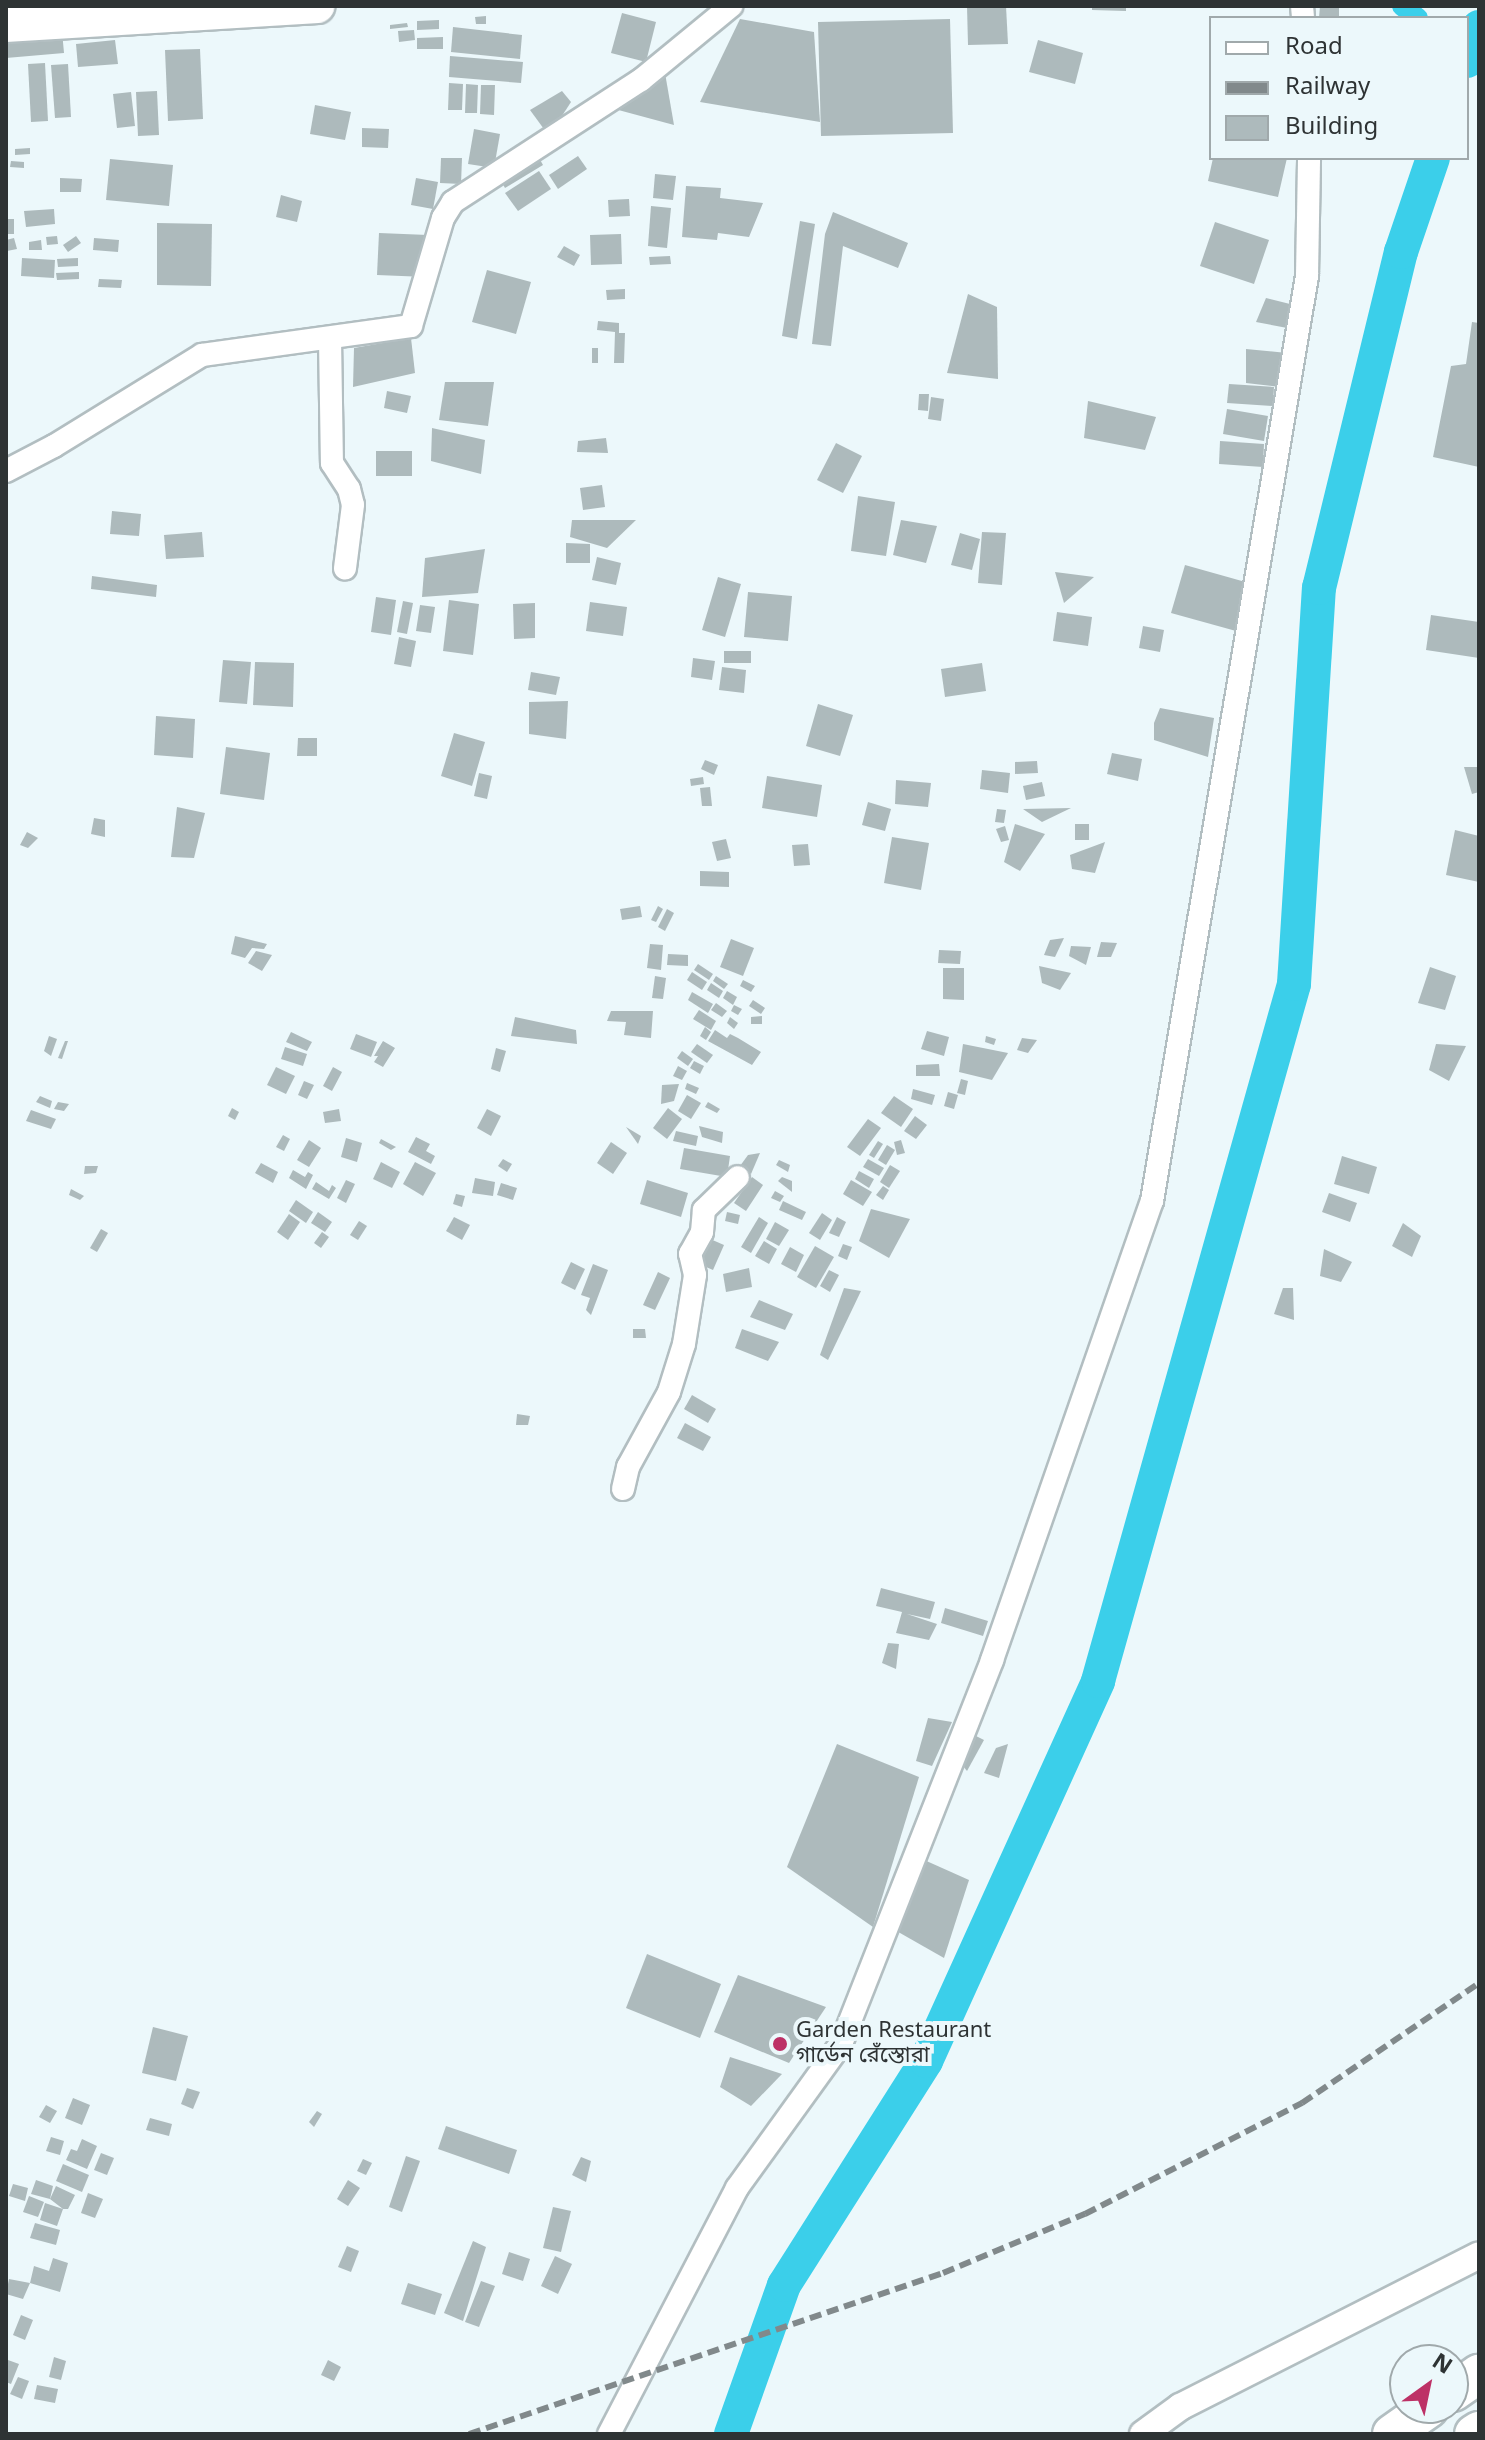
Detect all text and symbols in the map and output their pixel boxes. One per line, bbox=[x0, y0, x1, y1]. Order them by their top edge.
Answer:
legend bbox=[1209, 16, 1469, 160]
text: Road bbox=[1285, 32, 1343, 64]
text: Railway bbox=[1285, 72, 1370, 104]
text: Building bbox=[1285, 112, 1378, 144]
place label: Garden Restaurant গার্ডেন রেঁস্তোরা bbox=[796, 2018, 991, 2070]
marker: Garden Restaurant গার্ডেন রেঁস্তোরা bbox=[771, 2035, 789, 2053]
north arrow bbox=[1389, 2344, 1469, 2424]
text: N bbox=[1426, 2348, 1457, 2382]

